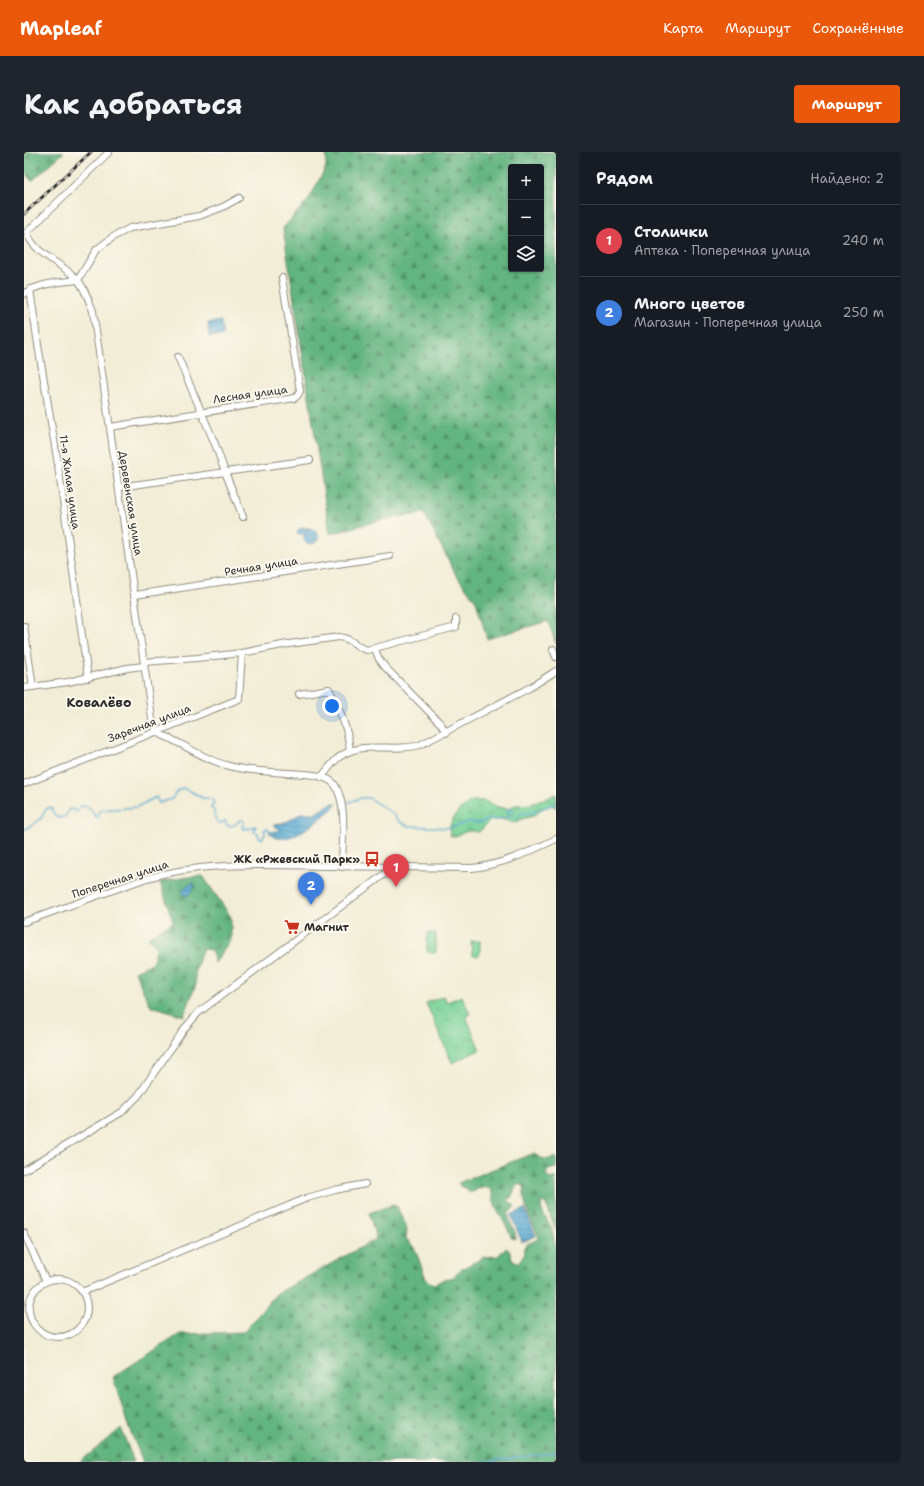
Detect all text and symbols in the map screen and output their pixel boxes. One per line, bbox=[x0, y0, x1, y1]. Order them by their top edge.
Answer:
text: Mapleaf bbox=[20, 16, 102, 41]
text: Карта bbox=[663, 19, 703, 37]
text: Маршрут bbox=[725, 19, 791, 37]
text: Сохранённые bbox=[813, 19, 904, 37]
text: Как добраться bbox=[24, 85, 243, 123]
button: Маршрут bbox=[794, 85, 900, 123]
map controls bbox=[508, 164, 544, 272]
button: + bbox=[508, 164, 544, 200]
text: Рядом bbox=[596, 167, 653, 189]
text: Найдено: 2 bbox=[810, 170, 884, 187]
button: − bbox=[508, 200, 544, 236]
text: Столички bbox=[634, 222, 708, 242]
text: 1 bbox=[606, 232, 612, 249]
text: 240 m bbox=[842, 232, 884, 249]
button: layers bbox=[508, 236, 544, 272]
text: Аптека · Поперечная улица bbox=[634, 242, 810, 259]
text: Много цветов bbox=[634, 294, 745, 314]
text: 2 bbox=[604, 304, 614, 321]
text: 250 m bbox=[843, 304, 884, 321]
text: Магазин · Поперечная улица bbox=[634, 314, 822, 331]
street label: Лесная улица bbox=[212, 382, 288, 407]
street label: 11-я Жилая улица bbox=[55, 434, 84, 531]
street label: Деревенская улица bbox=[115, 450, 146, 557]
street label: Речная улица bbox=[223, 553, 299, 580]
district label: Ковалёво bbox=[66, 694, 132, 711]
your location bbox=[322, 696, 342, 716]
street label: Заречная улица bbox=[106, 701, 193, 746]
bus stop icon: ЖК «Ржевский Парк» bbox=[363, 850, 381, 868]
place label: ЖК «Ржевский Парк» bbox=[234, 852, 361, 867]
pin: 1 bbox=[383, 854, 409, 887]
street label: Поперечная улица bbox=[70, 857, 170, 902]
pin: 2 bbox=[298, 872, 324, 905]
supermarket icon: Магнит bbox=[283, 918, 301, 936]
place label: Магнит bbox=[304, 920, 349, 935]

